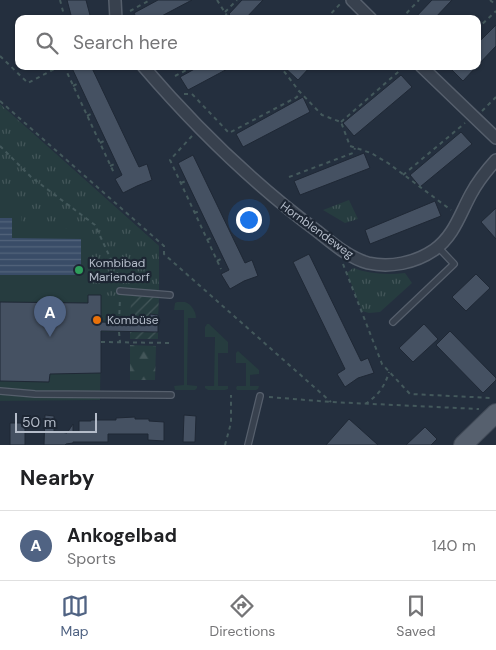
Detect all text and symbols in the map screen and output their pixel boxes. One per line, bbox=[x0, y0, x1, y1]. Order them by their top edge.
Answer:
search box bbox=[15, 15, 481, 70]
icon: search bbox=[33, 29, 61, 57]
text: Search here bbox=[73, 30, 178, 55]
street label: Hornblendeweg bbox=[277, 198, 357, 262]
your location bbox=[236, 207, 262, 233]
place label: Kombibad Mariendorf bbox=[89, 255, 150, 285]
marker: Kombibad Mariendorf bbox=[73, 264, 85, 276]
pin: A bbox=[34, 296, 66, 337]
place label: Kombüse bbox=[107, 312, 159, 328]
marker: Kombüse bbox=[91, 314, 103, 326]
scale bar bbox=[15, 410, 98, 433]
text: 50 m bbox=[22, 413, 56, 431]
text: Nearby bbox=[20, 464, 94, 492]
text: Ankogelbad bbox=[67, 523, 177, 548]
text: A bbox=[30, 535, 42, 556]
text: 140 m bbox=[432, 535, 476, 556]
text: Sports bbox=[67, 548, 116, 569]
tab: Map bbox=[60, 592, 89, 640]
tab: Directions bbox=[210, 592, 275, 640]
tab: Saved bbox=[396, 592, 436, 640]

